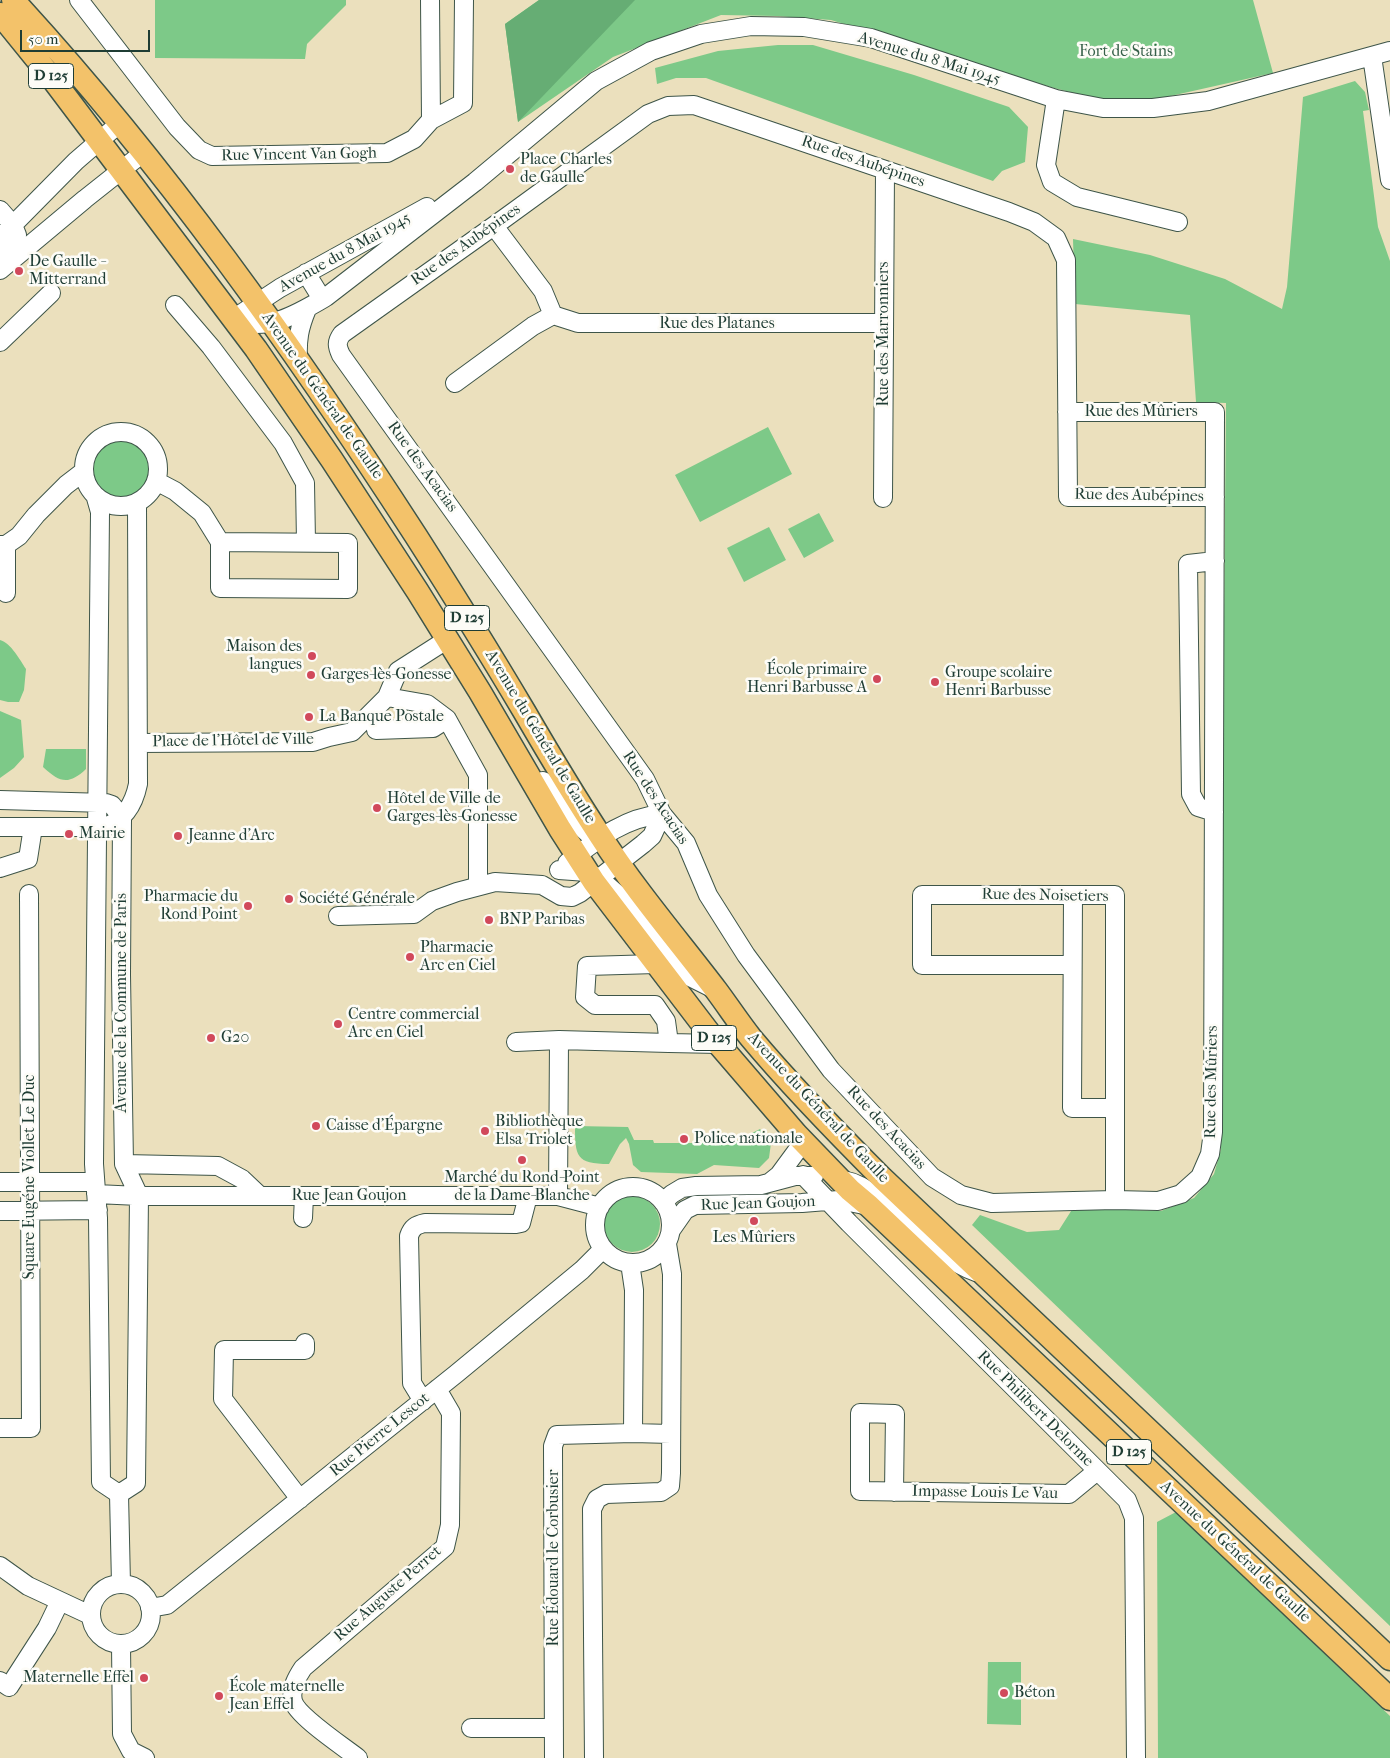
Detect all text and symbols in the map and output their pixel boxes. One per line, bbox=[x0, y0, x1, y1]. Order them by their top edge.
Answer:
scale bar bbox=[22, 20, 152, 52]
street label: Avenue du 8 Mai 1945 bbox=[856, 28, 1002, 90]
text: 50 m bbox=[28, 30, 58, 48]
park label: Fort de Stains bbox=[1079, 42, 1173, 62]
road number: D 125 bbox=[28, 64, 74, 88]
street label: Rue des Aubépines bbox=[799, 132, 927, 192]
street label: Rue Vincent Van Gogh bbox=[221, 144, 377, 166]
place label: Place Charles de Gaulle bbox=[520, 150, 612, 188]
marker: Place Charles de Gaulle bbox=[504, 163, 516, 175]
street label: Rue des Aubépines bbox=[407, 200, 525, 290]
street label: Avenue du 8 Mai 1945 bbox=[276, 209, 414, 297]
place label: De Gaulle - Mitterrand bbox=[29, 252, 107, 290]
street label: Rue des Marronniers bbox=[874, 261, 894, 407]
marker: De Gaulle - Mitterrand bbox=[13, 265, 25, 277]
street label: Avenue du Général de Gaulle bbox=[257, 309, 387, 483]
street label: Rue des Platanes bbox=[659, 314, 775, 334]
street label: Rue des Mûriers bbox=[1084, 402, 1198, 422]
street label: Rue des Acacias bbox=[383, 418, 461, 516]
street label: Rue des Aubépines bbox=[1074, 485, 1204, 507]
road number: D 125 bbox=[444, 606, 490, 630]
place label: Maison des langues bbox=[226, 637, 302, 675]
street label: Avenue du Général de Gaulle bbox=[481, 647, 599, 827]
marker: Maison des langues bbox=[306, 650, 318, 662]
place label: École primaire Henri Barbusse A bbox=[747, 660, 867, 698]
place label: Groupe scolaire Henri Barbusse bbox=[945, 663, 1052, 701]
place label: Garges-lès-Gonesse bbox=[321, 665, 451, 685]
marker: Garges-lès-Gonesse bbox=[305, 669, 317, 681]
marker: École primaire Henri Barbusse A bbox=[871, 673, 883, 685]
marker: Groupe scolaire Henri Barbusse bbox=[929, 676, 941, 688]
place label: La Banque Postale bbox=[319, 707, 444, 727]
marker: La Banque Postale bbox=[303, 711, 315, 723]
street label: Place de l'Hôtel de Ville bbox=[152, 730, 314, 752]
street label: Rue des Acacias bbox=[618, 748, 692, 848]
place label: Hôtel de Ville de Garges-lès-Gonesse bbox=[387, 789, 517, 827]
marker: Hôtel de Ville de Garges-lès-Gonesse bbox=[371, 802, 383, 814]
place label: Mairie bbox=[79, 824, 125, 844]
place label: Jeanne d'Arc bbox=[188, 826, 274, 846]
marker: Mairie bbox=[63, 828, 75, 840]
marker: Jeanne d'Arc bbox=[172, 830, 184, 842]
street label: Rue des Noisetiers bbox=[981, 885, 1109, 907]
place label: Pharmacie du Rond Point bbox=[144, 887, 238, 925]
place label: Société Générale bbox=[299, 889, 415, 909]
street label: Avenue de la Commune de Paris bbox=[112, 893, 132, 1113]
marker: Société Générale bbox=[283, 893, 295, 905]
marker: Pharmacie du Rond Point bbox=[242, 900, 254, 912]
place label: BNP Paribas bbox=[499, 910, 585, 930]
marker: BNP Paribas bbox=[483, 914, 495, 926]
place label: Pharmacie Arc en Ciel bbox=[420, 938, 496, 976]
marker: Pharmacie Arc en Ciel bbox=[404, 951, 416, 963]
place label: Centre commercial Arc en Ciel bbox=[348, 1005, 480, 1043]
marker: Centre commercial Arc en Ciel bbox=[332, 1018, 344, 1030]
street label: Rue des Mûriers bbox=[1201, 1025, 1223, 1139]
road number: D 125 bbox=[692, 1026, 736, 1050]
place label: G20 bbox=[221, 1028, 249, 1048]
street label: Avenue du Général de Gaulle bbox=[743, 1029, 893, 1187]
marker: G20 bbox=[205, 1032, 217, 1044]
street label: Square Eugéne Viollet Le Duc bbox=[20, 1075, 40, 1279]
street label: Rue des Acacias bbox=[842, 1082, 930, 1174]
place label: Bibliothèque Elsa Triolet bbox=[495, 1112, 583, 1150]
place label: Caisse d'Épargne bbox=[326, 1116, 443, 1136]
marker: Caisse d'Épargne bbox=[310, 1120, 322, 1132]
marker: Bibliothèque Elsa Triolet bbox=[479, 1125, 491, 1137]
place label: Police nationale bbox=[694, 1129, 803, 1149]
marker: Police nationale bbox=[678, 1133, 690, 1145]
marker: Marché du Rond-Point de la Dame-Blanche bbox=[516, 1154, 528, 1166]
place label: Marché du Rond-Point de la Dame-Blanche bbox=[444, 1168, 600, 1206]
street label: Rue Jean Goujon bbox=[291, 1186, 407, 1206]
street label: Rue Jean Goujon bbox=[700, 1192, 816, 1216]
marker: Les Mûriers bbox=[748, 1215, 760, 1227]
place label: Les Mûriers bbox=[713, 1228, 795, 1248]
street label: Rue Philibert Delorme bbox=[973, 1347, 1097, 1471]
street label: Rue Pierre Lescot bbox=[326, 1389, 434, 1481]
road number: D 125 bbox=[1106, 1440, 1152, 1464]
street label: Rue Édouard le Corbusier bbox=[544, 1469, 564, 1647]
street label: Avenue du Général de Gaulle bbox=[1156, 1477, 1314, 1627]
street label: Impasse Louis Le Vau bbox=[912, 1482, 1058, 1504]
street label: Rue Auguste Perret bbox=[330, 1542, 446, 1646]
place label: Maternelle Effel bbox=[23, 1668, 134, 1688]
marker: Maternelle Effel bbox=[138, 1672, 150, 1684]
place label: École maternelle Jean Effel bbox=[229, 1677, 344, 1715]
place label: Béton bbox=[1014, 1683, 1055, 1703]
marker: Béton bbox=[998, 1687, 1010, 1699]
marker: École maternelle Jean Effel bbox=[213, 1690, 225, 1702]

